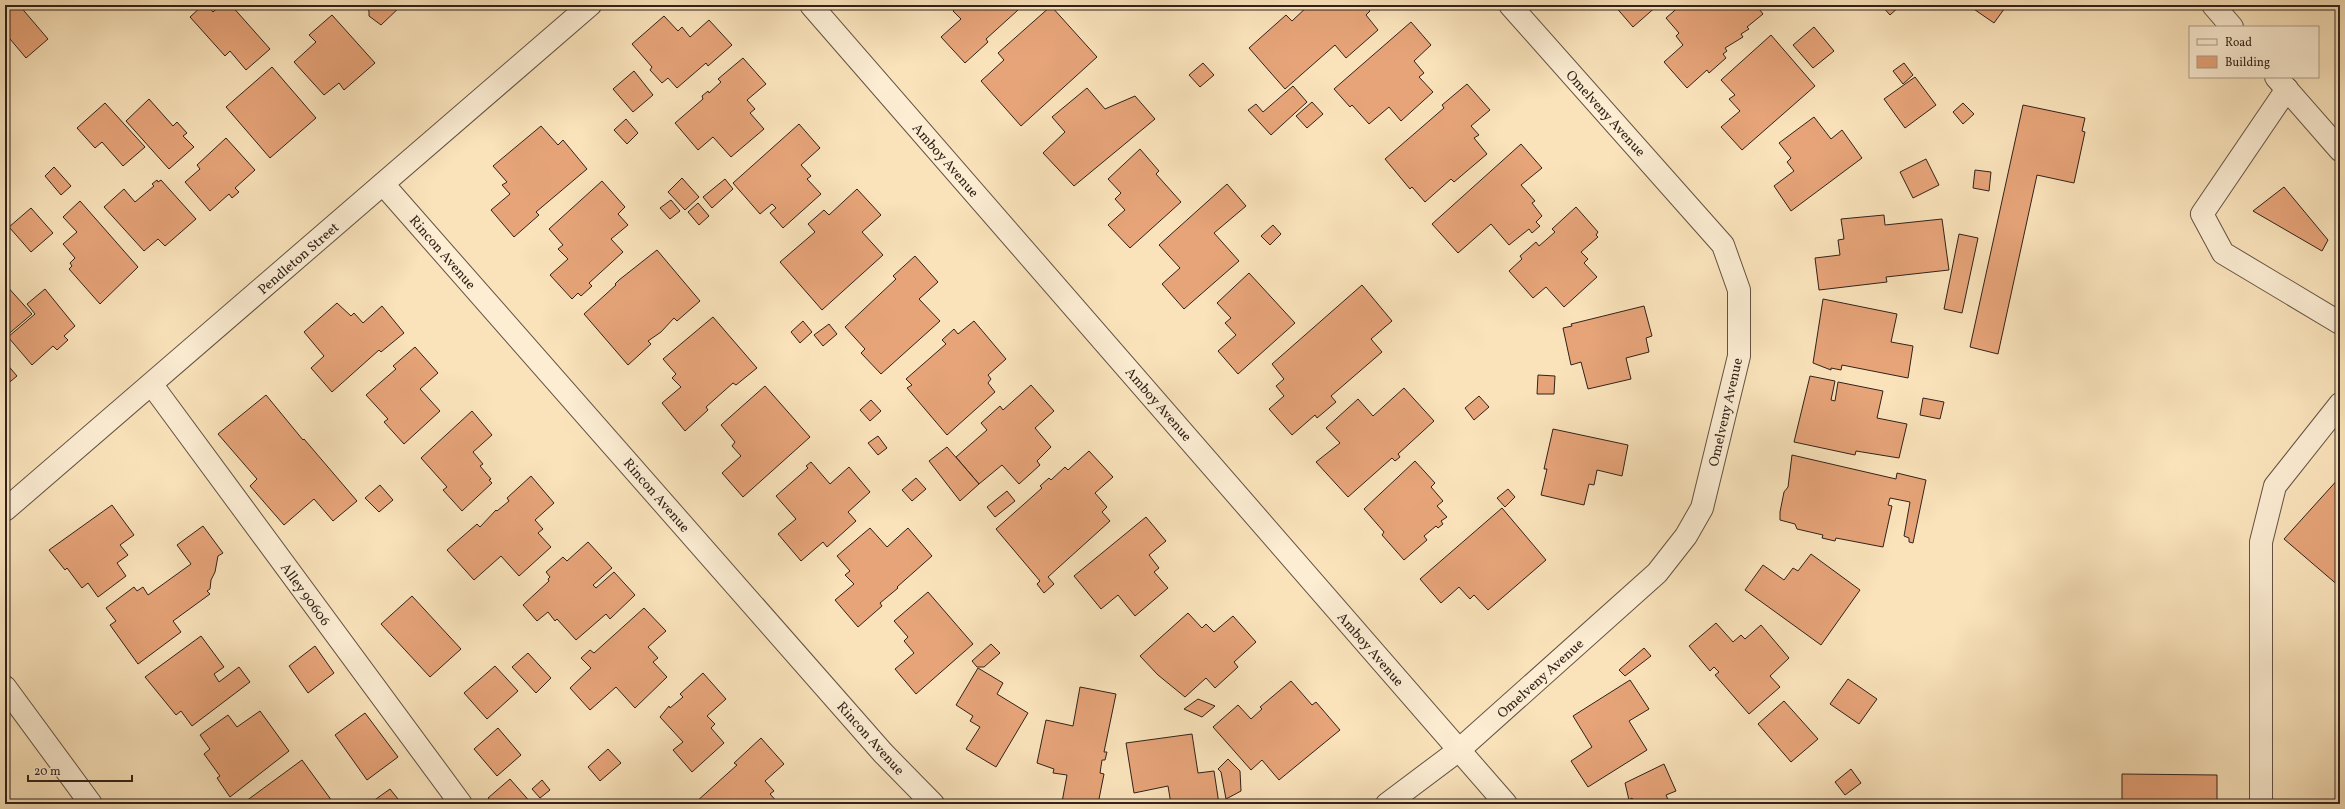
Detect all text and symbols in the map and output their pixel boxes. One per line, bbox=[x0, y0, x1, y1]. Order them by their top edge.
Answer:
legend bbox=[2189, 26, 2319, 78]
text: Road bbox=[2225, 35, 2252, 51]
text: Building bbox=[2225, 55, 2270, 71]
street label: Omelveny Avenue bbox=[1561, 66, 1649, 162]
street label: Amboy Avenue bbox=[907, 120, 983, 203]
street label: Rincon Avenue bbox=[404, 212, 480, 295]
street label: Pendleton Street bbox=[254, 219, 344, 300]
street label: Omelveny Avenue bbox=[1705, 356, 1748, 468]
street label: Amboy Avenue bbox=[1120, 364, 1196, 447]
street label: Rincon Avenue bbox=[618, 455, 694, 538]
street label: Alley 90606 bbox=[275, 560, 334, 630]
street label: Amboy Avenue bbox=[1332, 609, 1408, 692]
street label: Omelveny Avenue bbox=[1493, 635, 1589, 723]
street label: Rincon Avenue bbox=[832, 698, 908, 780]
scale bar bbox=[28, 757, 132, 783]
text: 20 m bbox=[34, 764, 61, 780]

